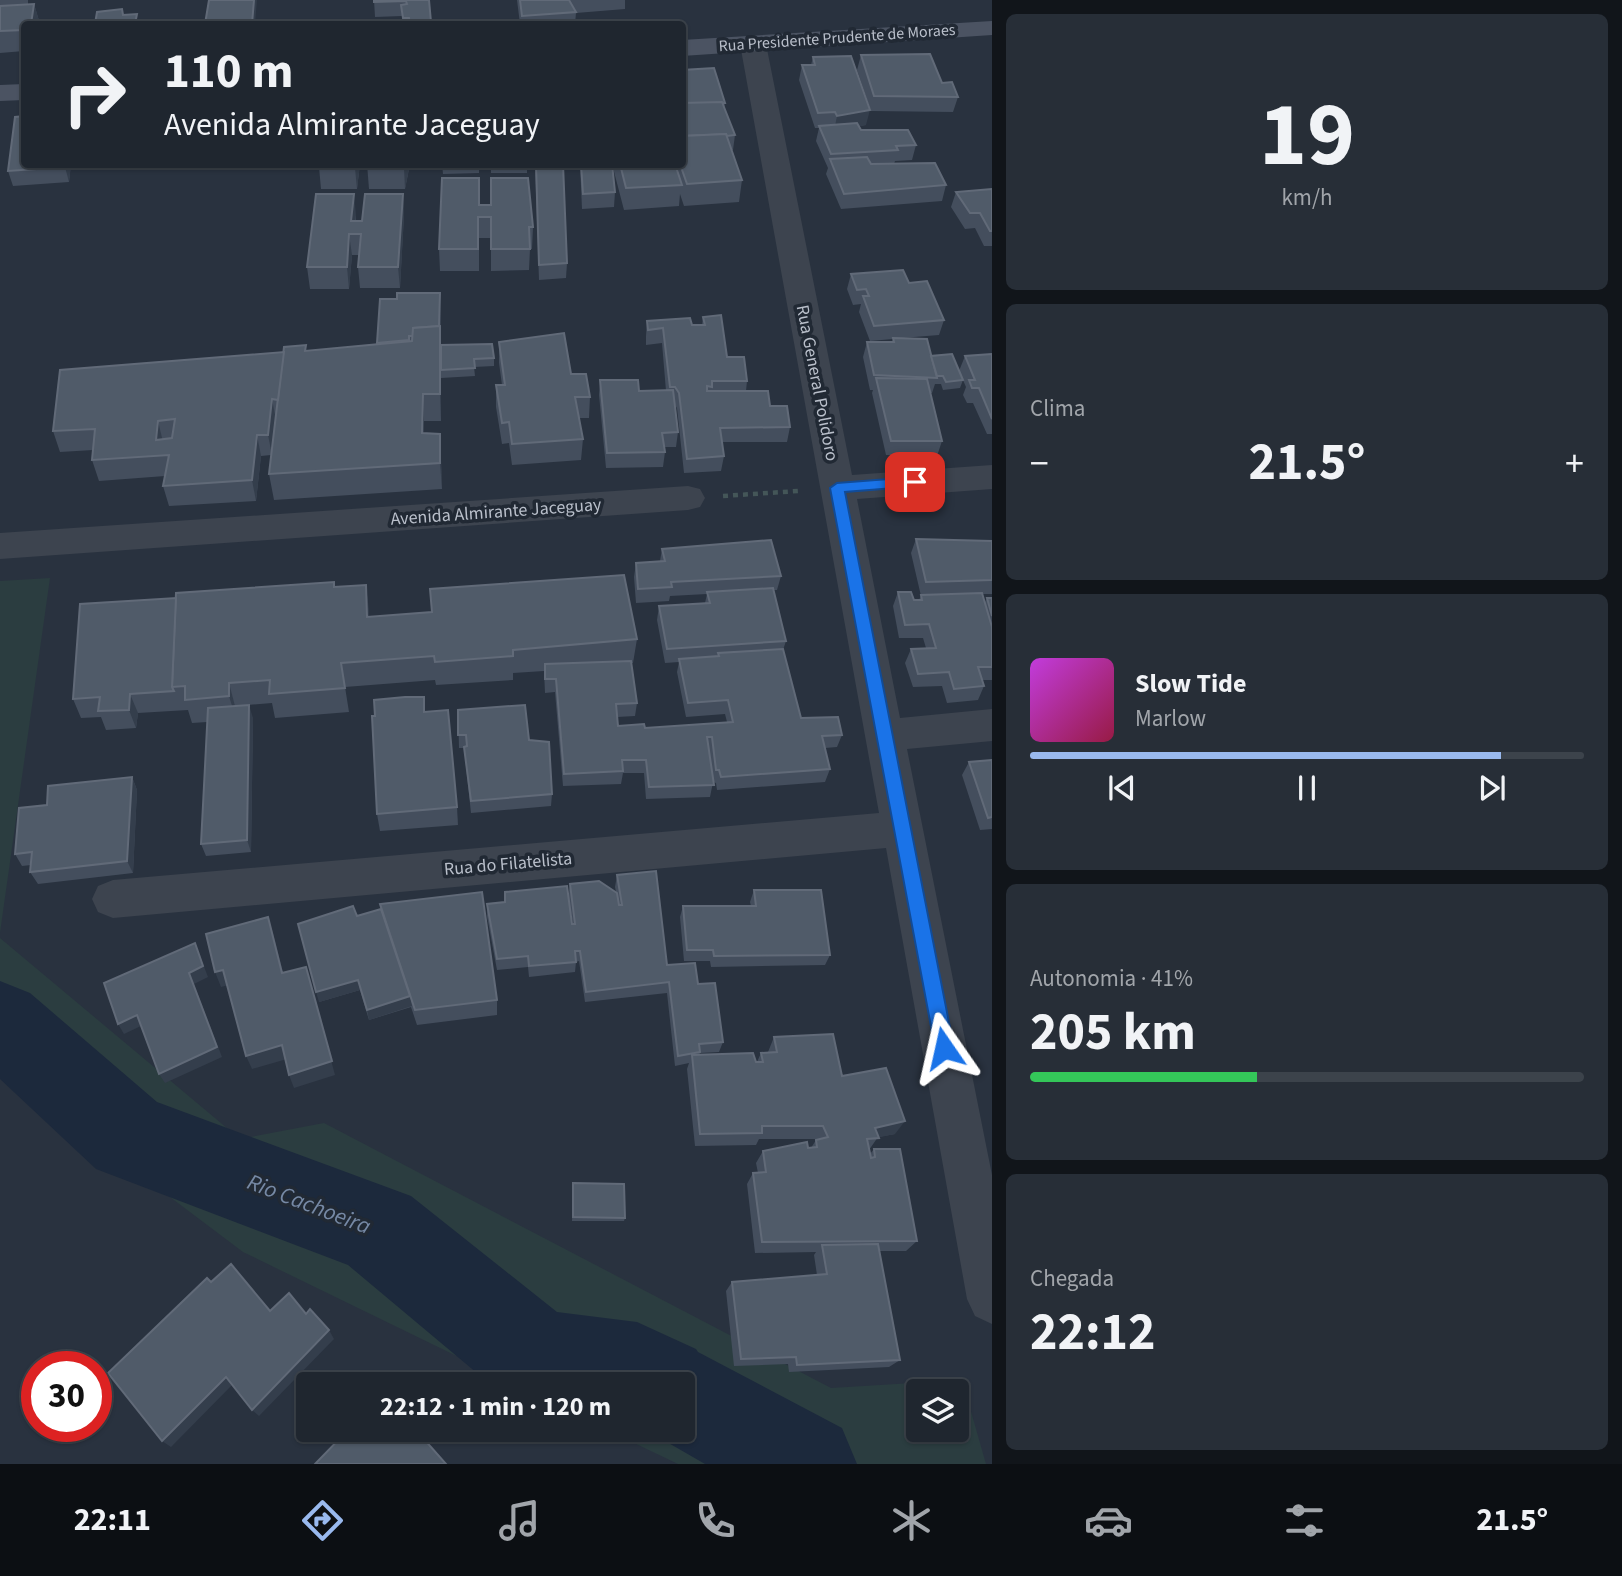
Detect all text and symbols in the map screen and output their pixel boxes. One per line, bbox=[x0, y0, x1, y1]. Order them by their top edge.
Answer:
street label: Rua Presidente Prudente de Moraes bbox=[718, 19, 956, 57]
text: 110 m bbox=[164, 37, 293, 107]
icon: right bbox=[49, 49, 140, 140]
text: 19 bbox=[1259, 71, 1355, 200]
text: Avenida Almirante Jaceguay bbox=[164, 102, 540, 148]
text: km/h bbox=[1281, 181, 1333, 214]
street label: Rua General Polidoro bbox=[790, 303, 844, 463]
text: Clima bbox=[1030, 392, 1085, 425]
text: 21.5° bbox=[1249, 426, 1365, 500]
text: − bbox=[1030, 437, 1049, 491]
text: + bbox=[1565, 437, 1584, 491]
pin bbox=[885, 452, 945, 512]
icon: arrive bbox=[896, 463, 934, 501]
street label: Avenida Almirante Jaceguay bbox=[390, 492, 603, 532]
text: Slow Tide bbox=[1135, 665, 1246, 702]
text: Marlow bbox=[1135, 702, 1206, 735]
icon: previous bbox=[1103, 769, 1141, 807]
icon: pause bbox=[1288, 769, 1326, 807]
icon: next bbox=[1473, 769, 1511, 807]
street label: Rua do Filatelista bbox=[443, 846, 573, 882]
text: Autonomia · 41% bbox=[1030, 962, 1193, 995]
text: 205 km bbox=[1030, 996, 1196, 1070]
position arrow bbox=[907, 1011, 981, 1085]
water label: Rio Cachoeira bbox=[242, 1165, 376, 1243]
text: Chegada bbox=[1030, 1262, 1114, 1295]
text: 22:12 bbox=[1030, 1296, 1155, 1370]
speed limit sign: 30 bbox=[21, 1351, 112, 1442]
map controls bbox=[906, 1379, 969, 1442]
button: layers bbox=[906, 1379, 969, 1442]
text: 22:12 · 1 min · 120 m bbox=[380, 1388, 611, 1425]
icon: directions bbox=[298, 1496, 347, 1545]
icon: music bbox=[495, 1496, 544, 1545]
icon: phone bbox=[691, 1496, 740, 1545]
icon: climate bbox=[887, 1496, 936, 1545]
icon: car bbox=[1084, 1496, 1133, 1545]
icon: filters bbox=[1280, 1496, 1329, 1545]
text: 22:11 bbox=[74, 1497, 151, 1543]
text: 21.5° bbox=[1476, 1497, 1548, 1543]

